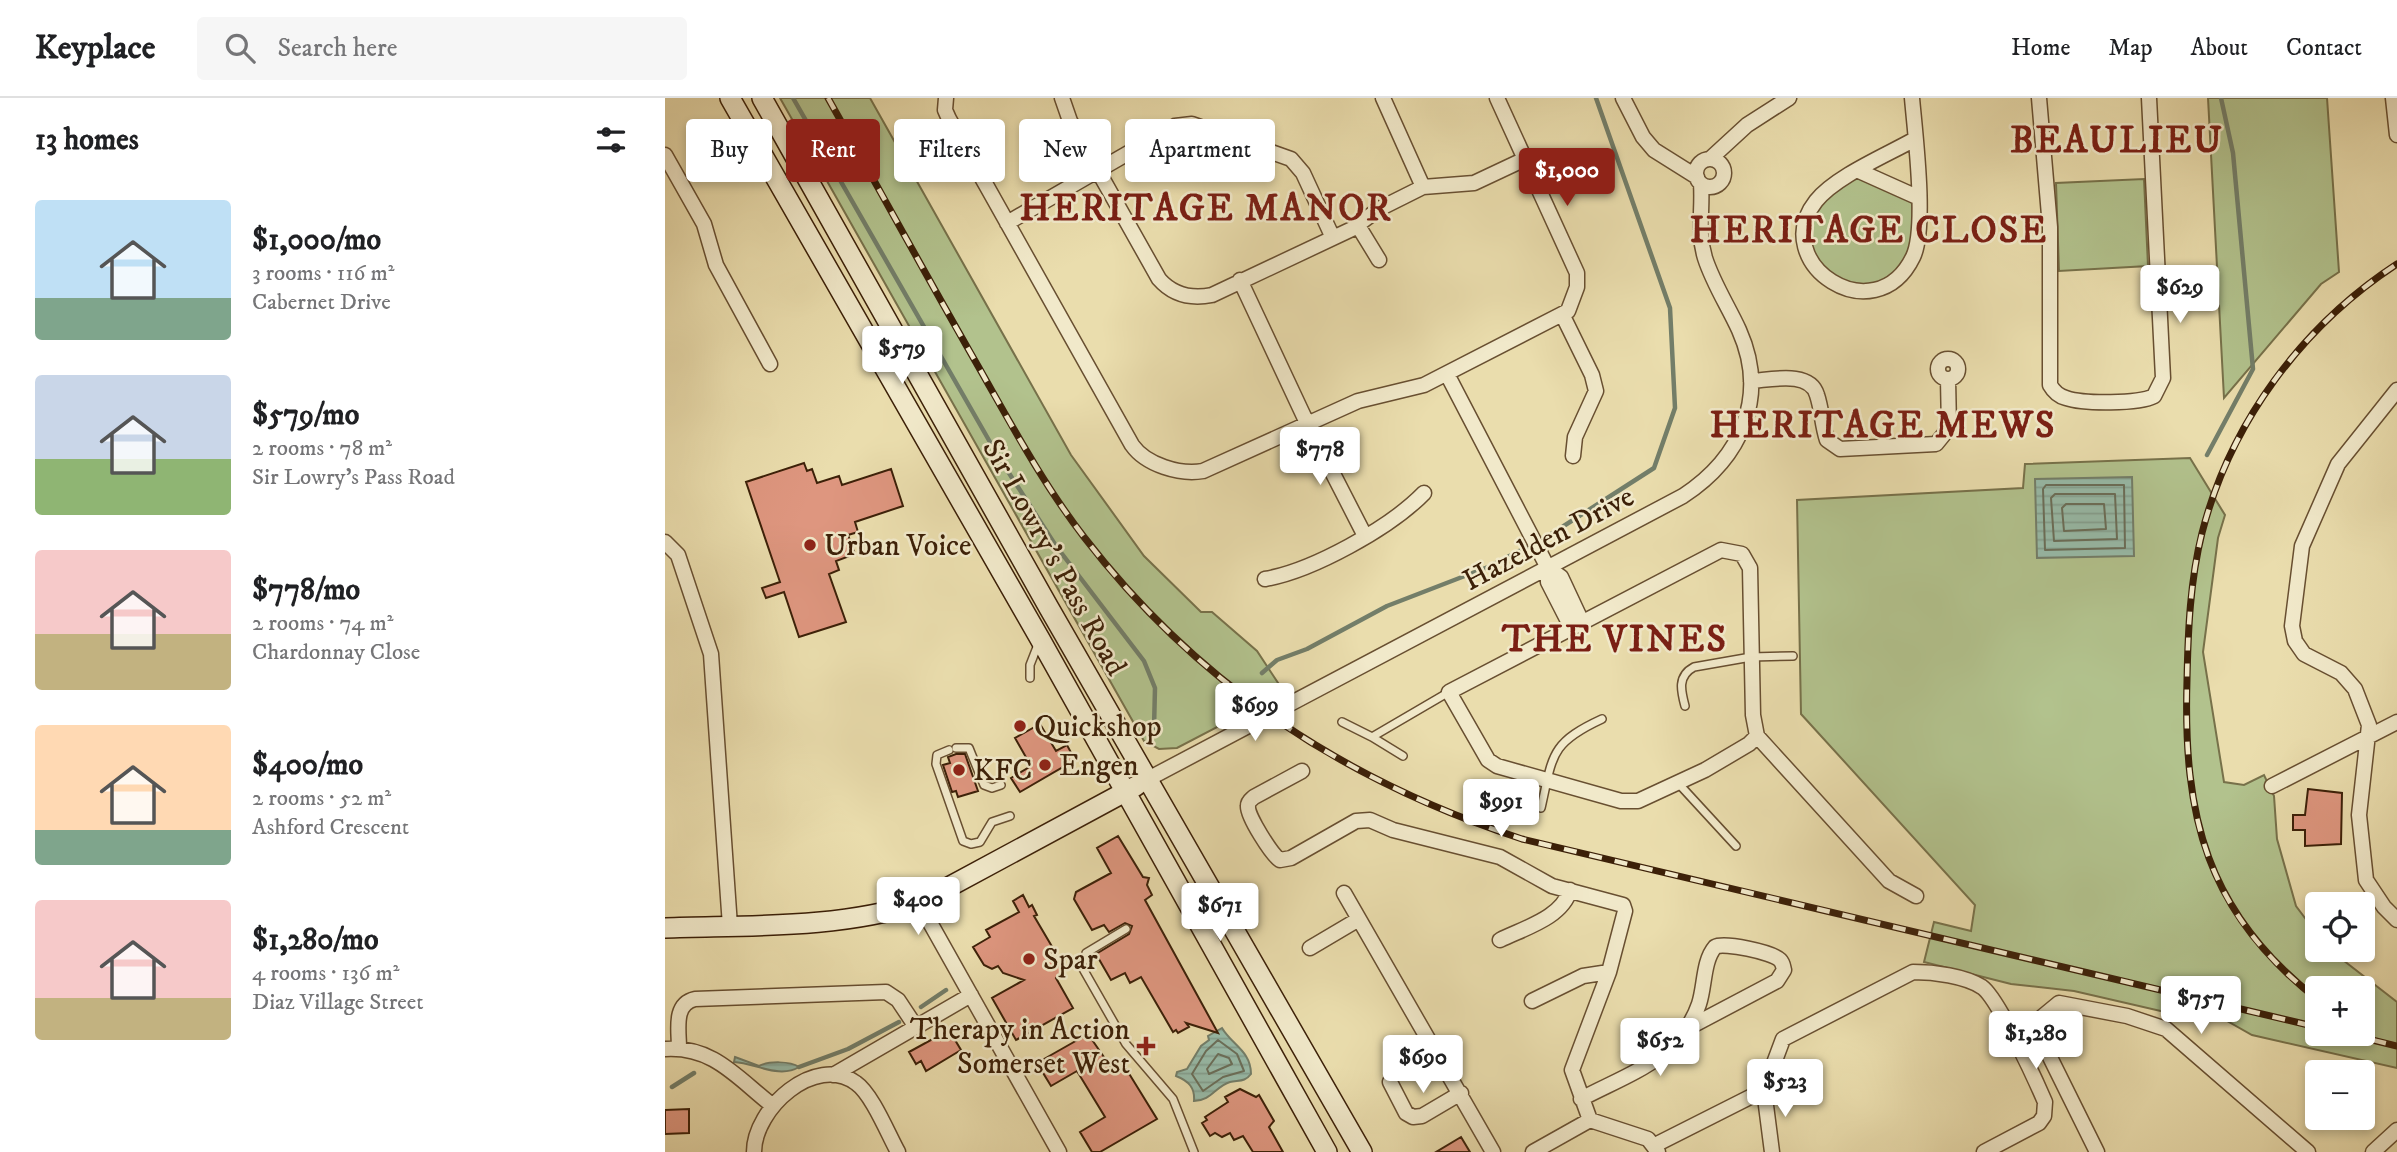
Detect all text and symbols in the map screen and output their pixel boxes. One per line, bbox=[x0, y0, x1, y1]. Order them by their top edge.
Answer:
search box bbox=[197, 17, 687, 80]
text: Keyplace bbox=[35, 28, 155, 69]
icon: search bbox=[221, 29, 259, 67]
text: Search here bbox=[277, 32, 398, 65]
text: Home bbox=[2011, 33, 2070, 63]
text: Map bbox=[2108, 33, 2153, 63]
text: About bbox=[2191, 33, 2248, 63]
text: Contact bbox=[2286, 33, 2362, 63]
district label: BEAULIEU bbox=[2010, 118, 2224, 165]
chip: Buy bbox=[686, 119, 772, 182]
chip: Rent bbox=[786, 119, 880, 182]
chip: Filters bbox=[894, 119, 1005, 182]
chip: New bbox=[1019, 119, 1111, 182]
chip: Apartment bbox=[1125, 119, 1275, 182]
icon: filters bbox=[592, 121, 630, 159]
text: 13 homes bbox=[35, 122, 139, 159]
pin: $1,000 bbox=[1510, 148, 1624, 208]
text: $1,000 bbox=[1535, 156, 1599, 185]
district label: HERITAGE MANOR bbox=[1019, 186, 1393, 233]
district label: HERITAGE CLOSE bbox=[1690, 208, 2048, 255]
text: $1,000/mo bbox=[252, 222, 381, 259]
icon: home bbox=[91, 228, 175, 312]
text: 3 rooms · 116 m² bbox=[252, 259, 395, 288]
pin: $629 bbox=[2139, 266, 2221, 325]
text: $629 bbox=[2156, 273, 2204, 302]
text: Cabernet Drive bbox=[252, 288, 391, 317]
pin: $579 bbox=[861, 327, 943, 386]
text: $579 bbox=[878, 334, 926, 363]
text: $579/mo bbox=[252, 397, 359, 434]
icon: home bbox=[91, 403, 175, 487]
district label: HERITAGE MEWS bbox=[1710, 403, 2056, 450]
pin: $778 bbox=[1279, 428, 1361, 487]
street label: Sir Lowry's Pass Road bbox=[973, 433, 1134, 682]
text: 2 rooms · 78 m² bbox=[252, 434, 392, 463]
text: $778 bbox=[1296, 435, 1344, 464]
text: Sir Lowry's Pass Road bbox=[252, 463, 455, 492]
street label: Hazelden Drive bbox=[1457, 479, 1641, 600]
place label: Urban Voice bbox=[824, 528, 971, 565]
marker: Urban Voice bbox=[802, 537, 818, 553]
text: $778/mo bbox=[252, 572, 360, 609]
icon: home bbox=[91, 578, 175, 662]
text: 2 rooms · 74 m² bbox=[252, 609, 393, 638]
district label: THE VINES bbox=[1501, 617, 1728, 664]
text: Chardonnay Close bbox=[252, 638, 420, 667]
pin: $699 bbox=[1214, 684, 1296, 743]
text: $699 bbox=[1231, 691, 1279, 720]
place label: Quickshop bbox=[1034, 709, 1162, 746]
marker: Quickshop bbox=[1012, 718, 1028, 734]
text: $400/mo bbox=[252, 747, 363, 784]
place label: Engen bbox=[1059, 748, 1139, 785]
icon: home bbox=[91, 753, 175, 837]
place label: KFC bbox=[973, 753, 1032, 790]
marker: Engen bbox=[1037, 757, 1053, 773]
marker: KFC bbox=[951, 762, 967, 778]
pin: $991 bbox=[1460, 780, 1542, 839]
text: 2 rooms · 52 m² bbox=[252, 784, 391, 813]
text: $991 bbox=[1479, 787, 1523, 816]
text: Ashford Crescent bbox=[252, 813, 409, 842]
pin: $400 bbox=[877, 878, 959, 937]
pin: $671 bbox=[1179, 884, 1261, 943]
text: $400 bbox=[893, 885, 943, 914]
text: $671 bbox=[1197, 891, 1243, 920]
map controls bbox=[2305, 892, 2375, 1130]
button: locate bbox=[2305, 892, 2375, 962]
text: $1,280/mo bbox=[252, 922, 379, 959]
icon: home bbox=[91, 928, 175, 1012]
place label: Spar bbox=[1043, 942, 1098, 979]
marker: Spar bbox=[1021, 951, 1037, 967]
text: 4 rooms · 136 m² bbox=[252, 959, 399, 988]
pin: $757 bbox=[2160, 976, 2242, 1036]
button: + bbox=[2305, 976, 2375, 1046]
text: $757 bbox=[2177, 984, 2225, 1013]
text: Diaz Village Street bbox=[252, 988, 424, 1017]
place label: Therapy in Action Somerset West bbox=[910, 1012, 1130, 1083]
pin: $1,280 bbox=[1979, 1012, 2093, 1071]
pin: $652 bbox=[1619, 1018, 1701, 1078]
text: $1,280 bbox=[2005, 1019, 2067, 1048]
text: $652 bbox=[1636, 1026, 1684, 1055]
pin: $690 bbox=[1382, 1035, 1464, 1095]
marker: Therapy in Action Somerset West bbox=[1136, 1036, 1156, 1056]
text: $690 bbox=[1399, 1043, 1447, 1072]
pin: $523 bbox=[1744, 1060, 1826, 1119]
button: − bbox=[2305, 1060, 2375, 1130]
text: $523 bbox=[1763, 1067, 1807, 1096]

